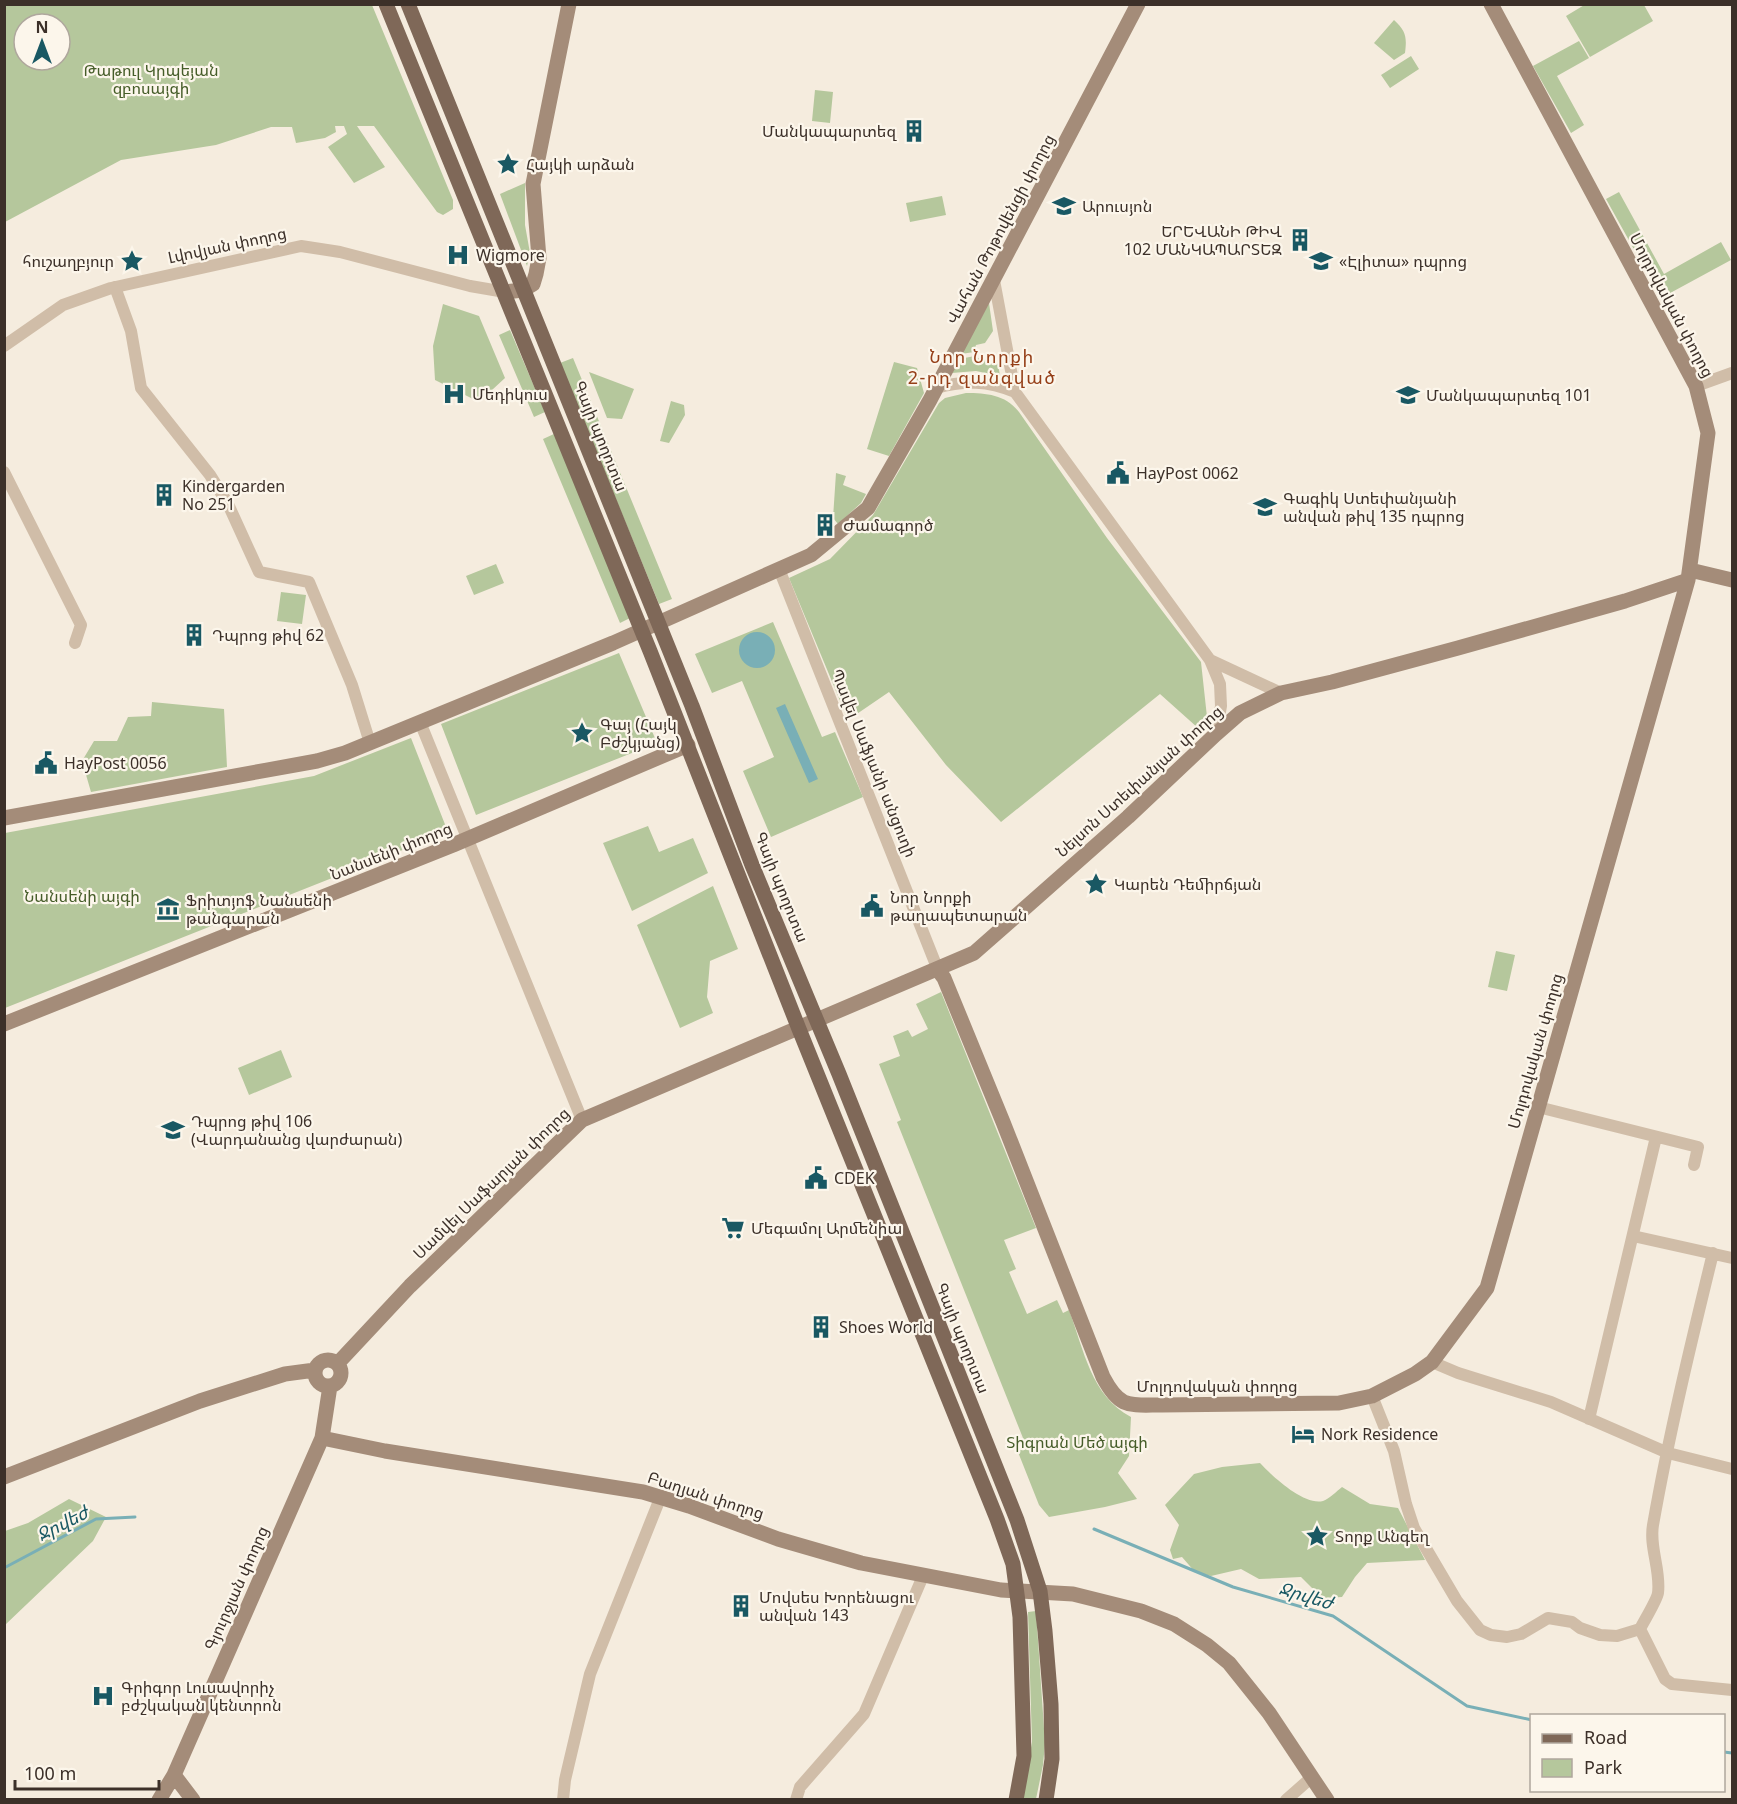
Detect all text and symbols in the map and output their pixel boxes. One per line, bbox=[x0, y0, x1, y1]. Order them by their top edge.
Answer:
north arrow bbox=[12, 12, 72, 72]
text: N bbox=[35, 16, 49, 38]
park label: Թաթուլ Կրպեյան զբոսայգի bbox=[84, 59, 218, 99]
building icon: Մանկապարտեզ bbox=[901, 118, 927, 144]
place label: Մանկապարտեզ bbox=[762, 120, 897, 142]
street label: Վահան Թոթովենցի փողոց bbox=[940, 130, 1060, 328]
place icon: Հայկի արձան bbox=[495, 151, 521, 177]
place label: Հայկի արձան bbox=[526, 153, 635, 175]
school or university icon: Արուսյոն bbox=[1051, 193, 1077, 219]
place label: Արուսյոն bbox=[1082, 195, 1152, 217]
place label: ԵՐԵՎԱՆԻ ԹԻՎ 102 ՄԱՆԿԱՊԱՐՏԵԶ bbox=[1124, 220, 1282, 260]
street label: Լվովյան փողոց bbox=[166, 222, 288, 268]
building icon: ԵՐԵՎԱՆԻ ԹԻՎ 102 ՄԱՆԿԱՊԱՐՏԵԶ bbox=[1287, 227, 1313, 253]
street label: Մոլդովական փողոց bbox=[1624, 229, 1720, 381]
hospital icon: Wigmore bbox=[445, 242, 471, 268]
place label: Wigmore bbox=[476, 244, 545, 266]
place icon: հուշաղբյուր bbox=[119, 248, 145, 274]
school or university icon: «Էլիտա» դպրոց bbox=[1308, 248, 1334, 274]
place label: հուշաղբյուր bbox=[22, 250, 114, 272]
place label: «Էլիտա» դպրոց bbox=[1339, 250, 1467, 272]
district label: Նոր Նորքի 2-րդ զանգված bbox=[908, 344, 1056, 389]
street label: Գայի պողոտա bbox=[569, 377, 633, 495]
hospital icon: Մեդիկուս bbox=[441, 381, 467, 407]
school or university icon: Մանկապարտեզ 101 bbox=[1395, 382, 1421, 408]
place label: Մեդիկուս bbox=[472, 383, 548, 405]
place label: Մանկապարտեզ 101 bbox=[1426, 384, 1592, 406]
public building icon: HayPost 0062 bbox=[1105, 460, 1131, 486]
place label: HayPost 0062 bbox=[1136, 462, 1239, 484]
place label: Kindergarden No 251 bbox=[182, 475, 285, 515]
building icon: Kindergarden No 251 bbox=[151, 482, 177, 508]
place label: Գագիկ Ստեփանյանի անվան թիվ 135 դպրոց bbox=[1283, 487, 1465, 527]
school or university icon: Գագիկ Ստեփանյանի անվան թիվ 135 դպրոց bbox=[1252, 494, 1278, 520]
building icon: Ժամագործ bbox=[812, 512, 838, 538]
place label: Ժամագործ bbox=[843, 514, 934, 536]
building icon: Դպրոց թիվ 62 bbox=[181, 622, 207, 648]
place label: Դպրոց թիվ 62 bbox=[212, 624, 324, 646]
street label: Պավել Սաֆյանի անցուղի bbox=[826, 665, 922, 861]
street label: Նելսոն Ստեփանյան փողոց bbox=[1051, 700, 1227, 862]
place label: Գայ (Հայկ Բժշկյանց) bbox=[600, 713, 680, 753]
place icon: Գայ (Հայկ Բժշկյանց) bbox=[569, 720, 595, 746]
public building icon: HayPost 0056 bbox=[33, 750, 59, 776]
place label: HayPost 0056 bbox=[64, 752, 167, 774]
street label: Նանսենի փողոց bbox=[327, 817, 455, 885]
street label: Գայի պողոտա bbox=[750, 828, 814, 946]
place icon: Կարեն Դեմիրճյան bbox=[1083, 871, 1109, 897]
place label: Կարեն Դեմիրճյան bbox=[1114, 873, 1261, 895]
park label: Նանսենի այգի bbox=[24, 885, 140, 907]
place label: Նոր Նորքի թաղապետարան bbox=[890, 886, 1027, 926]
place label: Ֆրիտյոֆ Նանսենի թանգարան bbox=[186, 889, 332, 929]
public building icon: Նոր Նորքի թաղապետարան bbox=[859, 893, 885, 919]
museum icon: Ֆրիտյոֆ Նանսենի թանգարան bbox=[155, 896, 181, 922]
street label: Մոլդովական փողոց bbox=[1502, 971, 1568, 1131]
street label: Սամվել Սաֆարյան փողոց bbox=[408, 1102, 574, 1264]
place label: Դպրոց թիվ 106 (Վարդանանց վարժարան) bbox=[191, 1110, 402, 1150]
school or university icon: Դպրոց թիվ 106 (Վարդանանց վարժարան) bbox=[160, 1117, 186, 1143]
public building icon: CDEK bbox=[803, 1165, 829, 1191]
place label: CDEK bbox=[834, 1167, 875, 1189]
supermarket icon: Մեգամոլ Արմենիա bbox=[720, 1215, 746, 1241]
place label: Մեգամոլ Արմենիա bbox=[751, 1217, 902, 1239]
street label: Գայի պողոտա bbox=[931, 1279, 995, 1397]
building icon: Shoes World bbox=[808, 1314, 834, 1340]
place label: Shoes World bbox=[839, 1316, 933, 1338]
street label: Մոլդովական փողոց bbox=[1136, 1375, 1298, 1397]
hotel icon: Nork Residence bbox=[1290, 1421, 1316, 1447]
place label: Nork Residence bbox=[1321, 1423, 1438, 1445]
park label: Տիգրան Մեծ այգի bbox=[1006, 1431, 1148, 1453]
street label: Բաղյան փողոց bbox=[645, 1466, 767, 1524]
water label: Ջրվեժ bbox=[32, 1499, 94, 1546]
street label: Գյուրջյան փողոց bbox=[199, 1522, 273, 1654]
place icon: Տորք Անգեղ bbox=[1304, 1523, 1330, 1549]
place label: Տորք Անգեղ bbox=[1335, 1525, 1431, 1547]
water label: Ջրվեժ bbox=[1276, 1576, 1338, 1615]
place label: Մովսես Խորենացու անվան 143 bbox=[759, 1586, 914, 1626]
building icon: Մովսես Խորենացու անվան 143 bbox=[728, 1593, 754, 1619]
place label: Գրիգոր Լուսավորիչ բժշկական կենտրոն bbox=[121, 1676, 281, 1716]
hospital icon: Գրիգոր Լուսավորիչ բժշկական կենտրոն bbox=[90, 1683, 116, 1709]
legend bbox=[1530, 1714, 1725, 1792]
text: Road bbox=[1584, 1725, 1627, 1749]
scale bar bbox=[15, 1753, 159, 1791]
text: Park bbox=[1584, 1755, 1622, 1779]
text: 100 m bbox=[24, 1761, 76, 1785]

